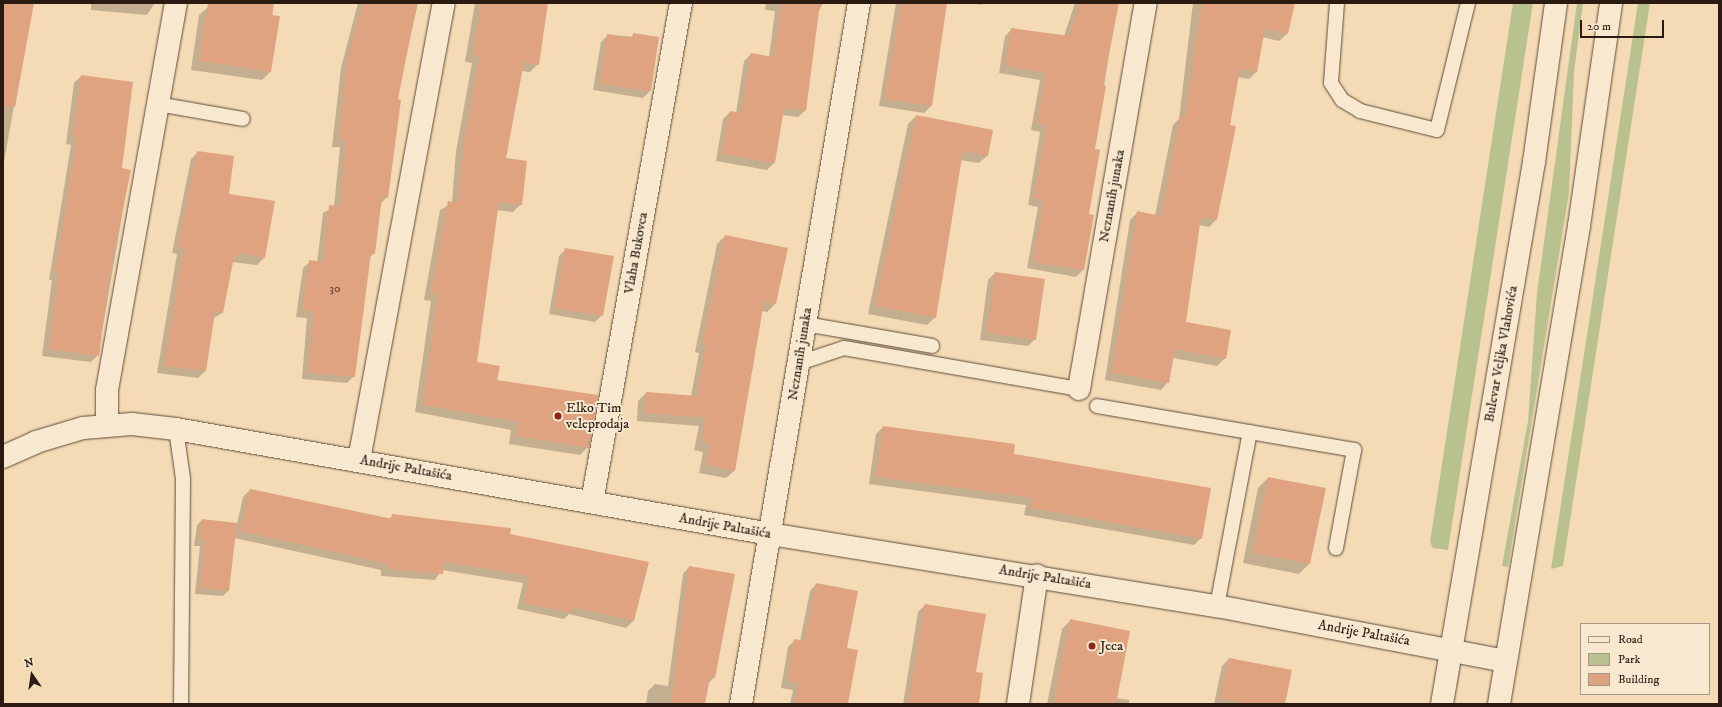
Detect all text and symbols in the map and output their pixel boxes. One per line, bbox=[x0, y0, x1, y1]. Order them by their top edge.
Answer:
scale bar bbox=[1582, 12, 1666, 38]
text: 20 m bbox=[1587, 19, 1611, 34]
street label: Neznanih junaka bbox=[1096, 148, 1128, 244]
street label: Vlaha Bukovca bbox=[621, 211, 651, 295]
house number: 30 bbox=[330, 282, 340, 296]
street label: Bulevar Veljka Vlahovića bbox=[1481, 284, 1521, 424]
street label: Neznanih junaka bbox=[784, 306, 816, 402]
place label: Elko Tim veleprodaja bbox=[566, 400, 629, 432]
marker: Elko Tim veleprodaja bbox=[553, 411, 563, 421]
street label: Andrije Paltašića bbox=[359, 452, 453, 484]
street label: Andrije Paltašića bbox=[678, 510, 772, 542]
street label: Andrije Paltašića bbox=[998, 561, 1092, 593]
street label: Andrije Paltašića bbox=[1317, 617, 1411, 649]
legend bbox=[1580, 623, 1710, 695]
text: Road bbox=[1618, 632, 1643, 647]
place label: Jeca bbox=[1100, 638, 1123, 654]
marker: Jeca bbox=[1087, 641, 1097, 651]
text: Park bbox=[1618, 652, 1640, 667]
north arrow bbox=[12, 655, 52, 695]
text: N bbox=[23, 655, 35, 671]
text: Building bbox=[1618, 672, 1659, 687]

